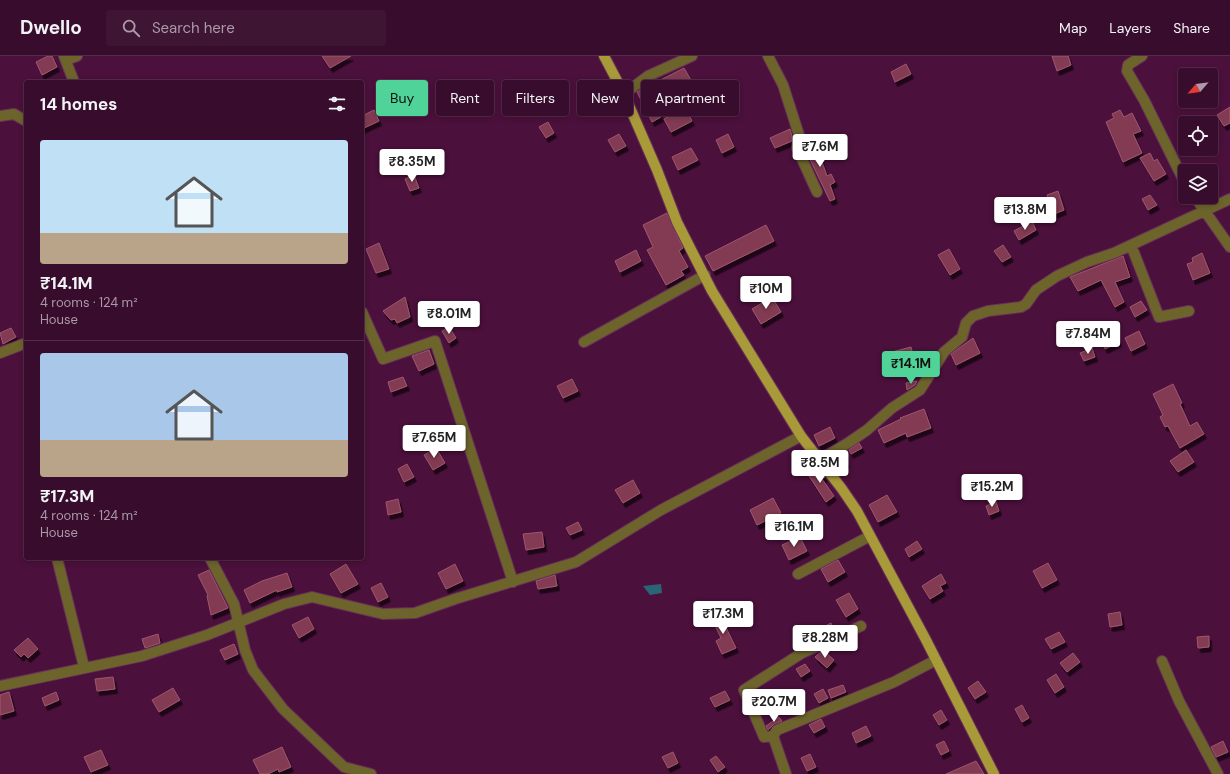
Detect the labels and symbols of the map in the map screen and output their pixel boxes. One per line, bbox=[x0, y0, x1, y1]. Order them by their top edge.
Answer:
north arrow bbox=[1178, 68, 1218, 108]
pin: ₹7.6M bbox=[792, 134, 848, 168]
pin: ₹8.35M bbox=[379, 149, 445, 183]
pin: ₹13.8M bbox=[992, 197, 1058, 231]
pin: ₹10M bbox=[742, 276, 790, 310]
pin: ₹8.01M bbox=[416, 301, 482, 335]
pin: ₹7.84M bbox=[1055, 321, 1121, 355]
pin: ₹14.1M bbox=[878, 351, 944, 385]
pin: ₹7.65M bbox=[401, 425, 467, 459]
pin: ₹8.5M bbox=[792, 450, 848, 484]
pin: ₹15.2M bbox=[959, 474, 1025, 508]
pin: ₹16.1M bbox=[761, 514, 827, 548]
pin: ₹17.3M bbox=[690, 601, 756, 635]
pin: ₹8.28M bbox=[792, 625, 858, 659]
pin: ₹20.7M bbox=[741, 689, 807, 723]

